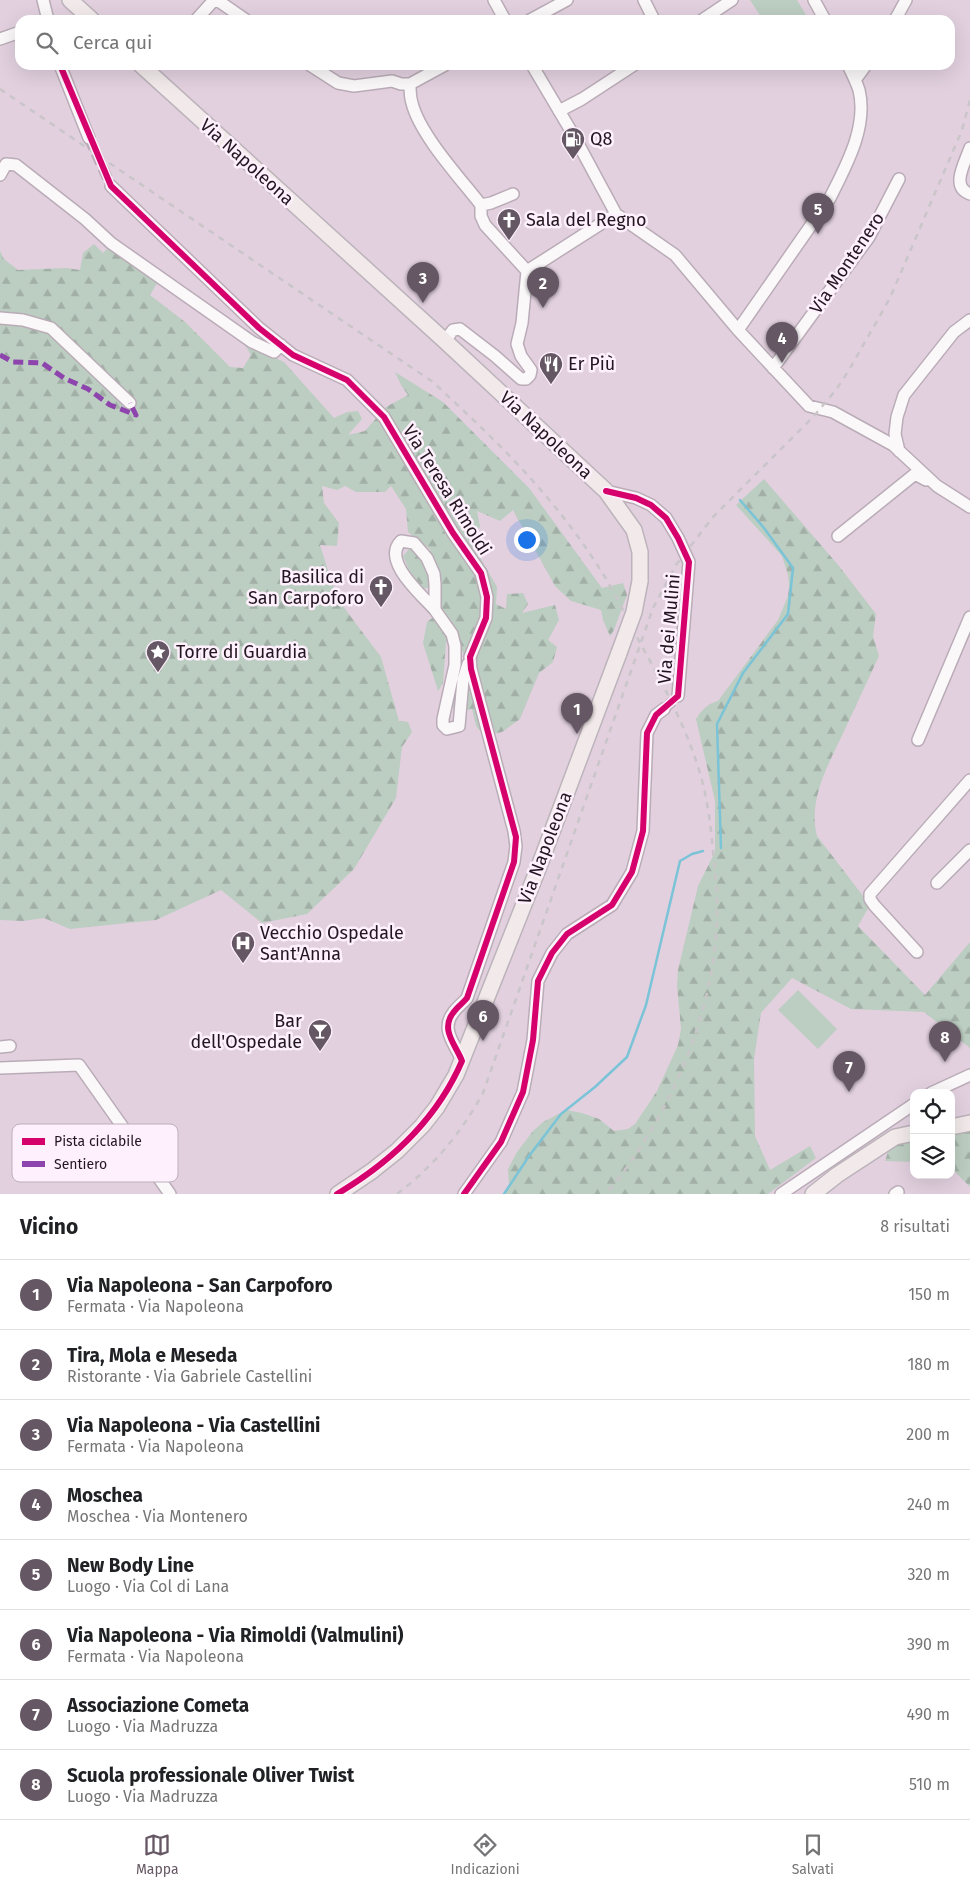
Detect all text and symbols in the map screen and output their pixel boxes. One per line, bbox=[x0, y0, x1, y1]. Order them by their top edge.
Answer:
search box bbox=[15, 15, 955, 70]
icon: search bbox=[33, 29, 61, 57]
text: Cerca qui bbox=[73, 31, 152, 54]
street label: Via Napoleona bbox=[195, 114, 299, 210]
fuel station icon: Q8 bbox=[560, 126, 586, 160]
place label: Q8 bbox=[590, 128, 612, 150]
pin: 5 bbox=[802, 193, 834, 234]
church icon: Sala del Regno bbox=[496, 207, 522, 241]
street label: Via Montenero bbox=[805, 208, 889, 318]
place label: Sala del Regno bbox=[526, 209, 647, 231]
pin: 3 bbox=[407, 262, 439, 303]
pin: 2 bbox=[527, 267, 559, 308]
pin: 4 bbox=[766, 322, 798, 363]
restaurant icon: Er Più bbox=[538, 351, 564, 385]
place label: Er Più bbox=[568, 353, 615, 375]
street label: Via Napoleona bbox=[495, 386, 597, 484]
street label: Via Teresa Rimoldi bbox=[398, 421, 496, 559]
your location bbox=[514, 527, 540, 553]
place label: Basilica di San Carpoforo bbox=[248, 566, 364, 609]
street label: Via dei Mulini bbox=[653, 573, 685, 685]
church icon: Basilica di San Carpoforo bbox=[368, 574, 394, 608]
place icon: Torre di Guardia bbox=[145, 639, 171, 673]
place label: Torre di Guardia bbox=[176, 641, 307, 663]
pin: 1 bbox=[561, 693, 593, 734]
street label: Via Napoleona bbox=[513, 789, 577, 907]
place label: Vecchio Ospedale Sant'Anna bbox=[260, 922, 404, 965]
hospital icon: Vecchio Ospedale Sant'Anna bbox=[230, 930, 256, 964]
pin: 6 bbox=[467, 1000, 499, 1041]
place label: Bar dell'Ospedale bbox=[190, 1010, 302, 1053]
bar icon: Bar dell'Ospedale bbox=[307, 1018, 333, 1052]
pin: 8 bbox=[929, 1021, 961, 1062]
pin: 7 bbox=[833, 1051, 865, 1092]
map controls bbox=[910, 1089, 955, 1179]
button: locate bbox=[910, 1089, 955, 1134]
legend bbox=[12, 1124, 178, 1182]
text: Pista ciclabile bbox=[54, 1133, 142, 1150]
button: layers bbox=[910, 1134, 955, 1179]
text: Sentiero bbox=[54, 1156, 107, 1173]
text: Vicino bbox=[20, 1214, 78, 1240]
text: 8 risultati bbox=[880, 1217, 950, 1236]
text: Via Napoleona - San Carpoforo bbox=[67, 1274, 333, 1297]
text: 1 bbox=[32, 1285, 40, 1304]
text: 150 m bbox=[908, 1285, 950, 1304]
text: Fermata · Via Napoleona bbox=[67, 1297, 244, 1316]
text: Tira, Mola e Meseda bbox=[67, 1344, 237, 1367]
text: 2 bbox=[32, 1355, 40, 1374]
text: 180 m bbox=[907, 1355, 950, 1374]
text: Ristorante · Via Gabriele Castellini bbox=[67, 1367, 312, 1386]
text: Via Napoleona - Via Castellini bbox=[67, 1414, 320, 1437]
text: 3 bbox=[32, 1425, 40, 1444]
text: 200 m bbox=[906, 1425, 950, 1444]
text: Fermata · Via Napoleona bbox=[67, 1437, 244, 1456]
text: Moschea bbox=[67, 1484, 143, 1507]
text: 4 bbox=[31, 1495, 41, 1514]
text: 240 m bbox=[907, 1495, 950, 1514]
text: Moschea · Via Montenero bbox=[67, 1507, 248, 1526]
text: New Body Line bbox=[67, 1554, 194, 1577]
text: 5 bbox=[32, 1565, 40, 1584]
text: 320 m bbox=[907, 1565, 950, 1584]
text: Luogo · Via Col di Lana bbox=[67, 1577, 229, 1596]
text: Via Napoleona - Via Rimoldi (Valmulini) bbox=[67, 1624, 403, 1647]
text: 6 bbox=[31, 1635, 41, 1654]
text: 390 m bbox=[907, 1635, 950, 1654]
text: Fermata · Via Napoleona bbox=[67, 1647, 244, 1666]
text: Associazione Cometa bbox=[67, 1694, 249, 1717]
text: 7 bbox=[32, 1705, 40, 1724]
text: 490 m bbox=[907, 1705, 950, 1724]
text: Luogo · Via Madruzza bbox=[67, 1717, 218, 1736]
text: Scuola professionale Oliver Twist bbox=[67, 1764, 354, 1787]
text: 8 bbox=[31, 1775, 41, 1794]
text: 510 m bbox=[909, 1775, 950, 1794]
text: Luogo · Via Madruzza bbox=[67, 1787, 218, 1806]
tab: Mappa bbox=[136, 1831, 179, 1878]
tab: Indicazioni bbox=[451, 1831, 520, 1878]
tab: Salvati bbox=[792, 1831, 834, 1878]

